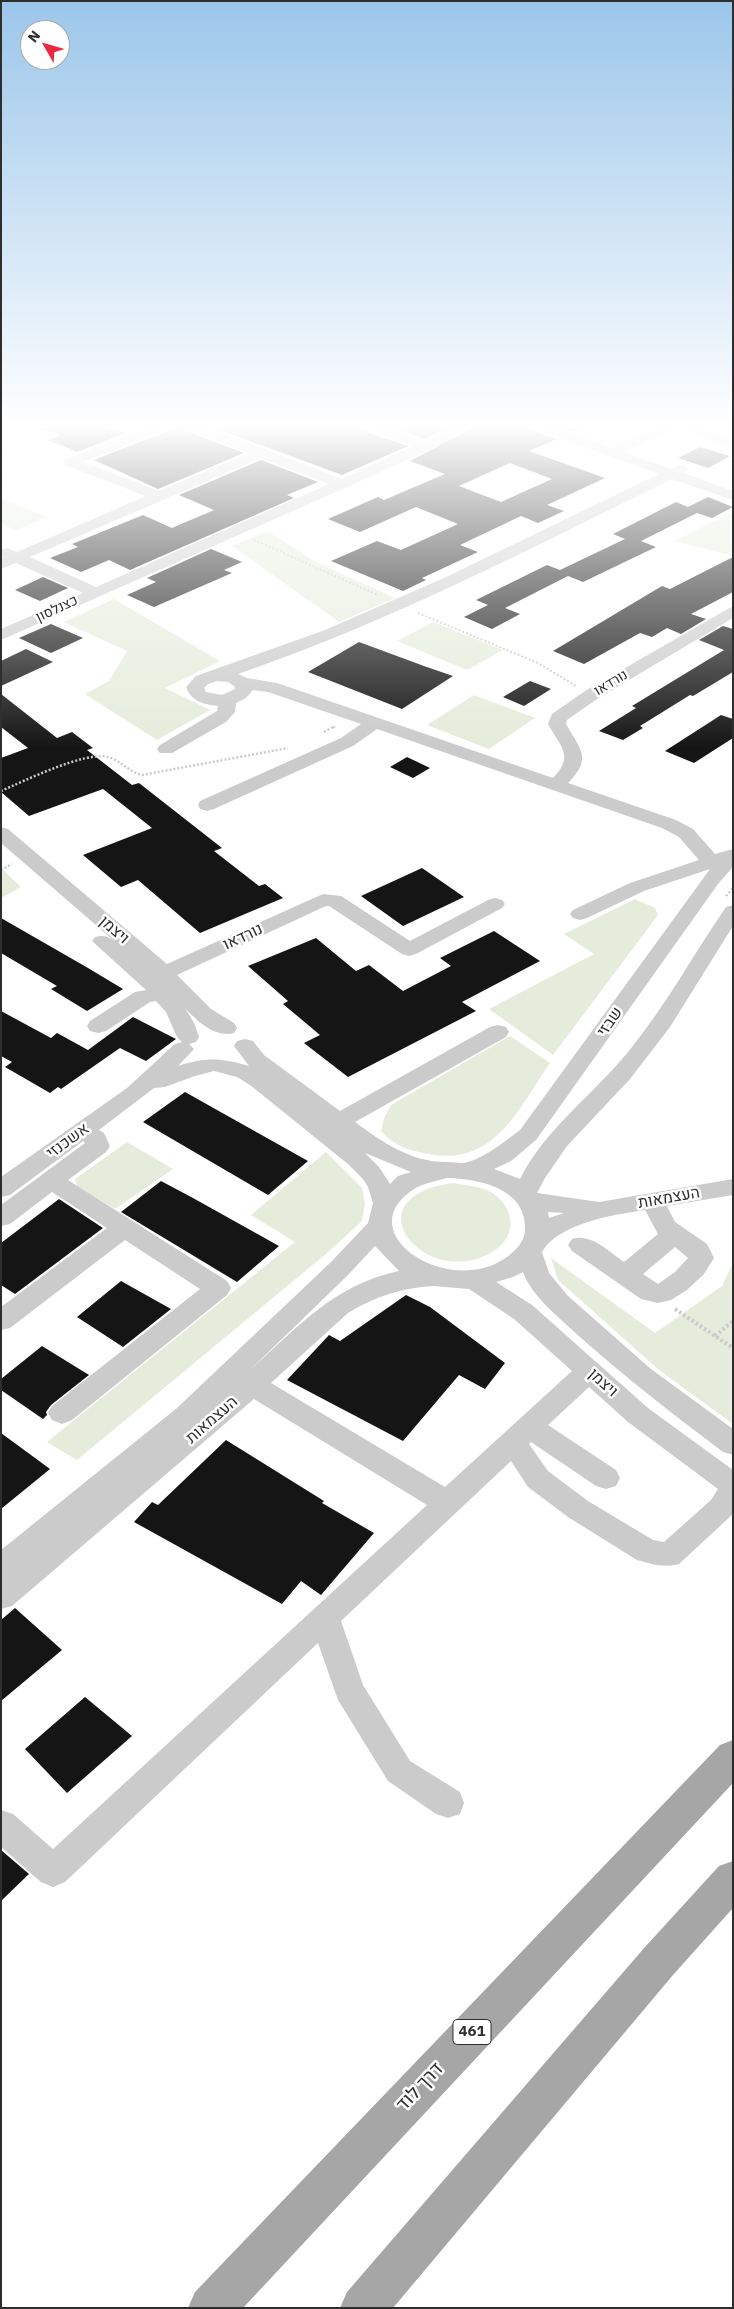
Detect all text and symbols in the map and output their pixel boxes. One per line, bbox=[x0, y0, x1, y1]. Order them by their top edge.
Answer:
north arrow bbox=[20, 20, 70, 70]
text: N bbox=[24, 27, 44, 46]
street label: כצנלסון bbox=[33, 592, 81, 626]
street label: נורדאו bbox=[591, 666, 631, 700]
street label: ויצמן bbox=[95, 912, 133, 948]
street label: נורדאו bbox=[220, 919, 266, 955]
street label: שבזי bbox=[593, 1004, 627, 1040]
street label: אשכנזי bbox=[43, 1119, 93, 1163]
street label: העצמאות bbox=[637, 1183, 701, 1213]
street label: ויצמן bbox=[584, 1365, 622, 1401]
street label: העצמאות bbox=[182, 1392, 242, 1448]
road number: 461 bbox=[453, 2020, 491, 2044]
street label: דרך לוד bbox=[392, 2058, 448, 2116]

